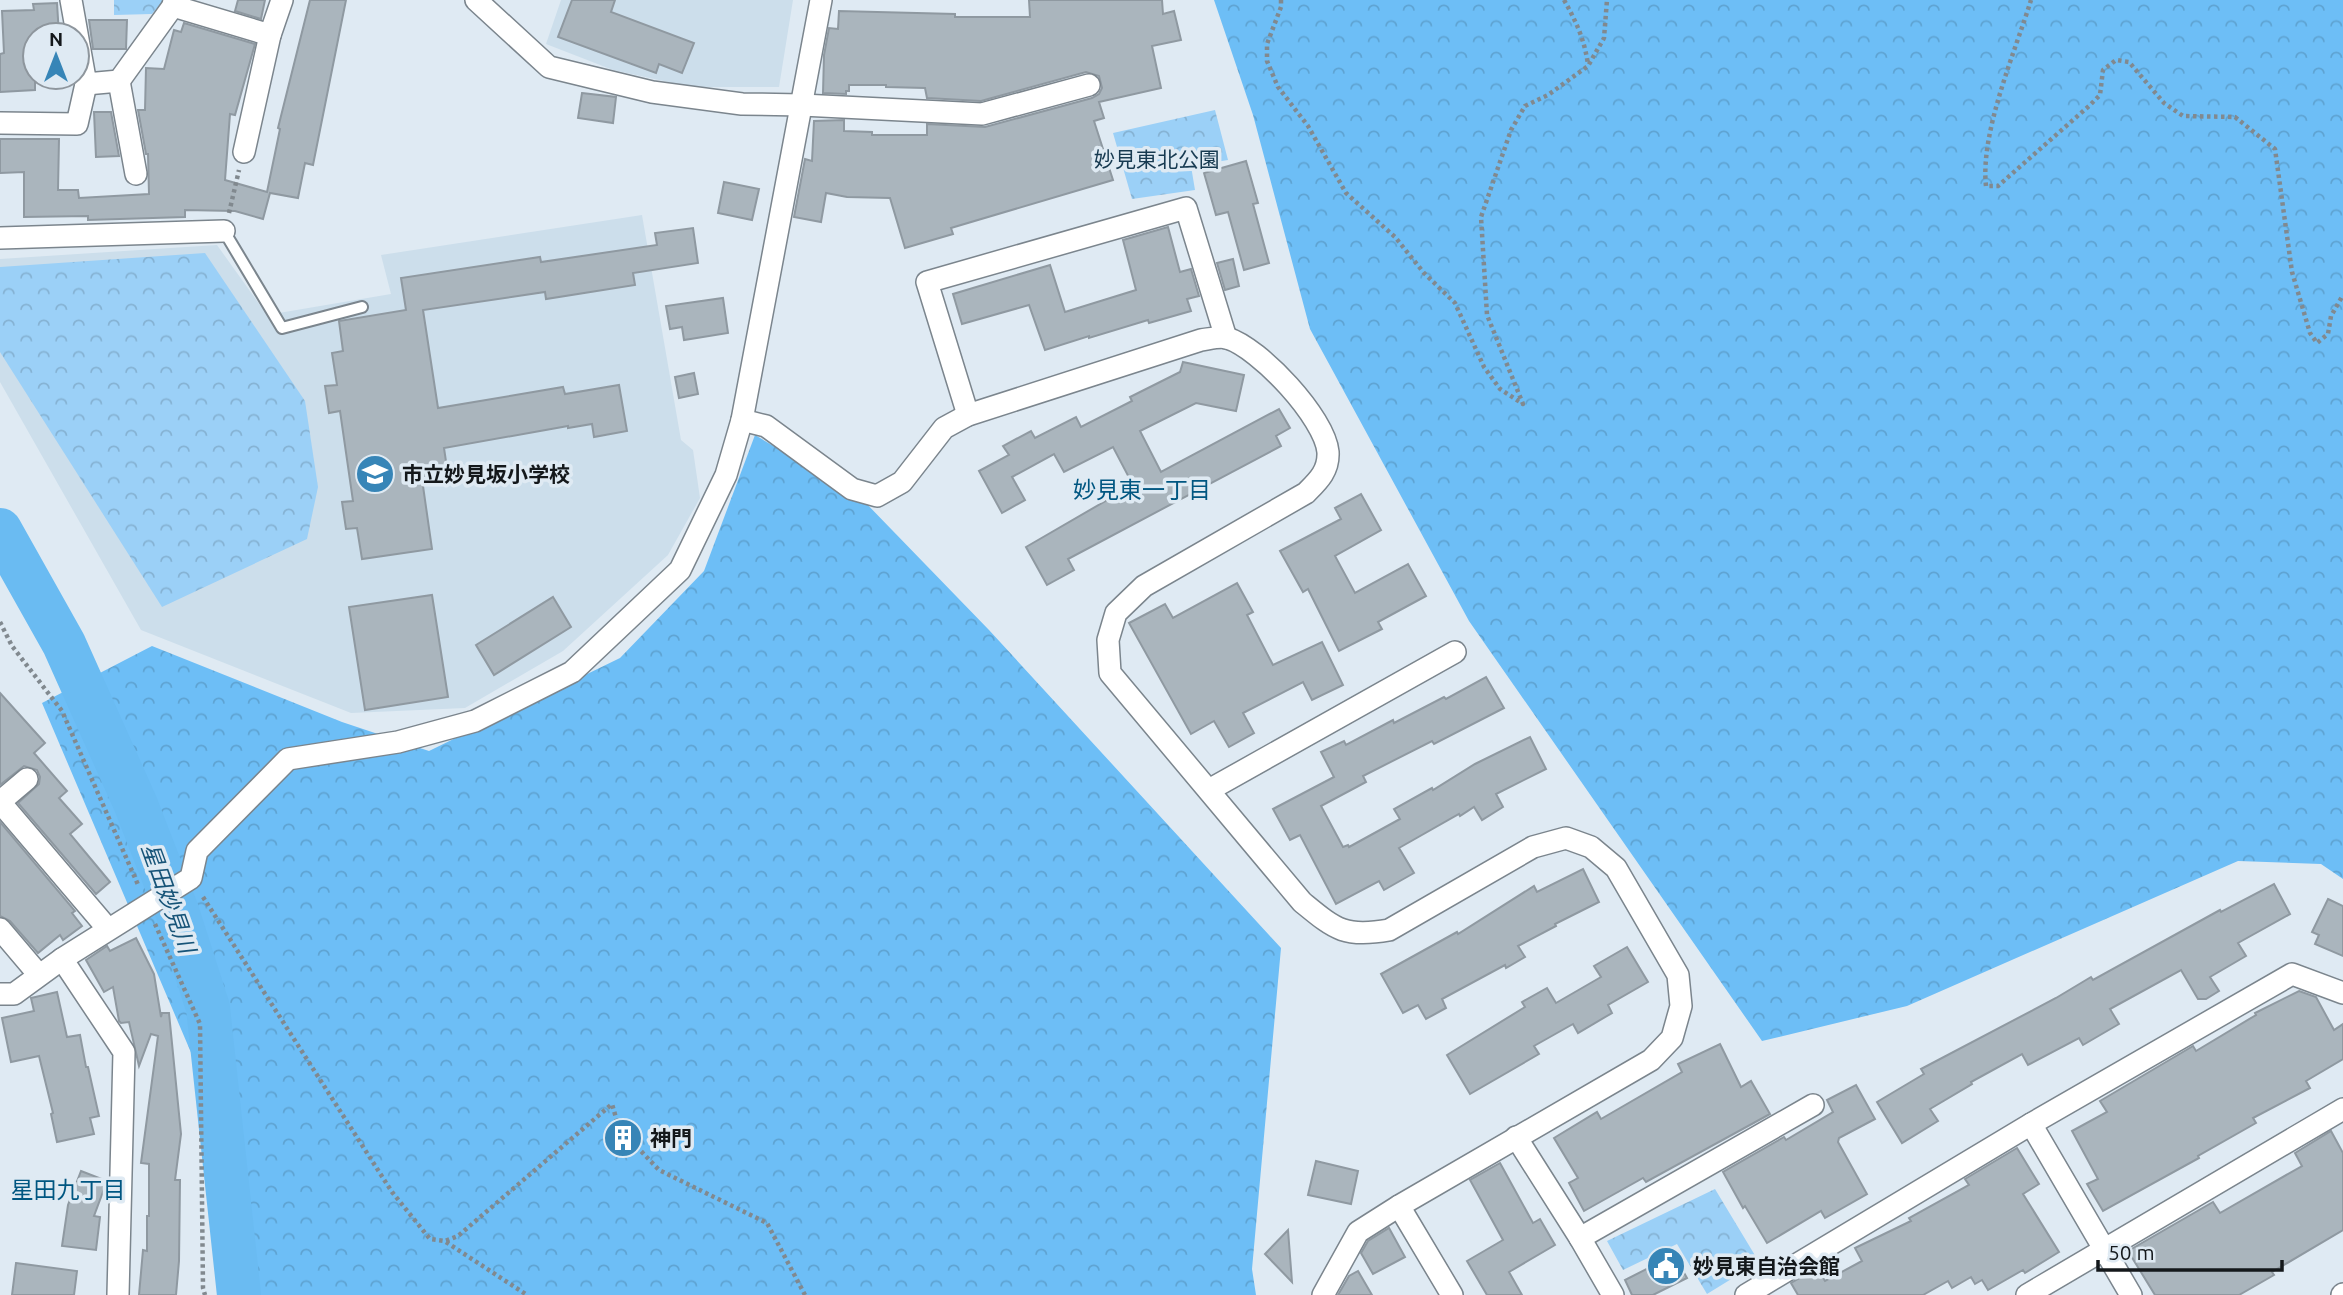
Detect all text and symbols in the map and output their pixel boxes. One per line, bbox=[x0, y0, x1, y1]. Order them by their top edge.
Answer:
north arrow bbox=[21, 21, 91, 91]
text: N bbox=[49, 28, 63, 50]
park label: 妙見東北公園 bbox=[1094, 147, 1220, 171]
school or university icon: 市立妙見坂小学校 bbox=[354, 453, 396, 495]
place label: 市立妙見坂小学校 bbox=[402, 462, 570, 486]
district label: 妙見東一丁目 bbox=[1073, 477, 1211, 502]
water label: 星田妙見川 bbox=[138, 840, 201, 959]
building icon: 神門 bbox=[602, 1117, 644, 1159]
place label: 神門 bbox=[650, 1126, 692, 1150]
district label: 星田九丁目 bbox=[11, 1177, 126, 1202]
scale bar bbox=[2098, 1228, 2282, 1272]
text: 50 m bbox=[2108, 1240, 2155, 1264]
public building icon: 妙見東自治会館 bbox=[1645, 1245, 1687, 1287]
place label: 妙見東自治会館 bbox=[1693, 1254, 1840, 1278]

